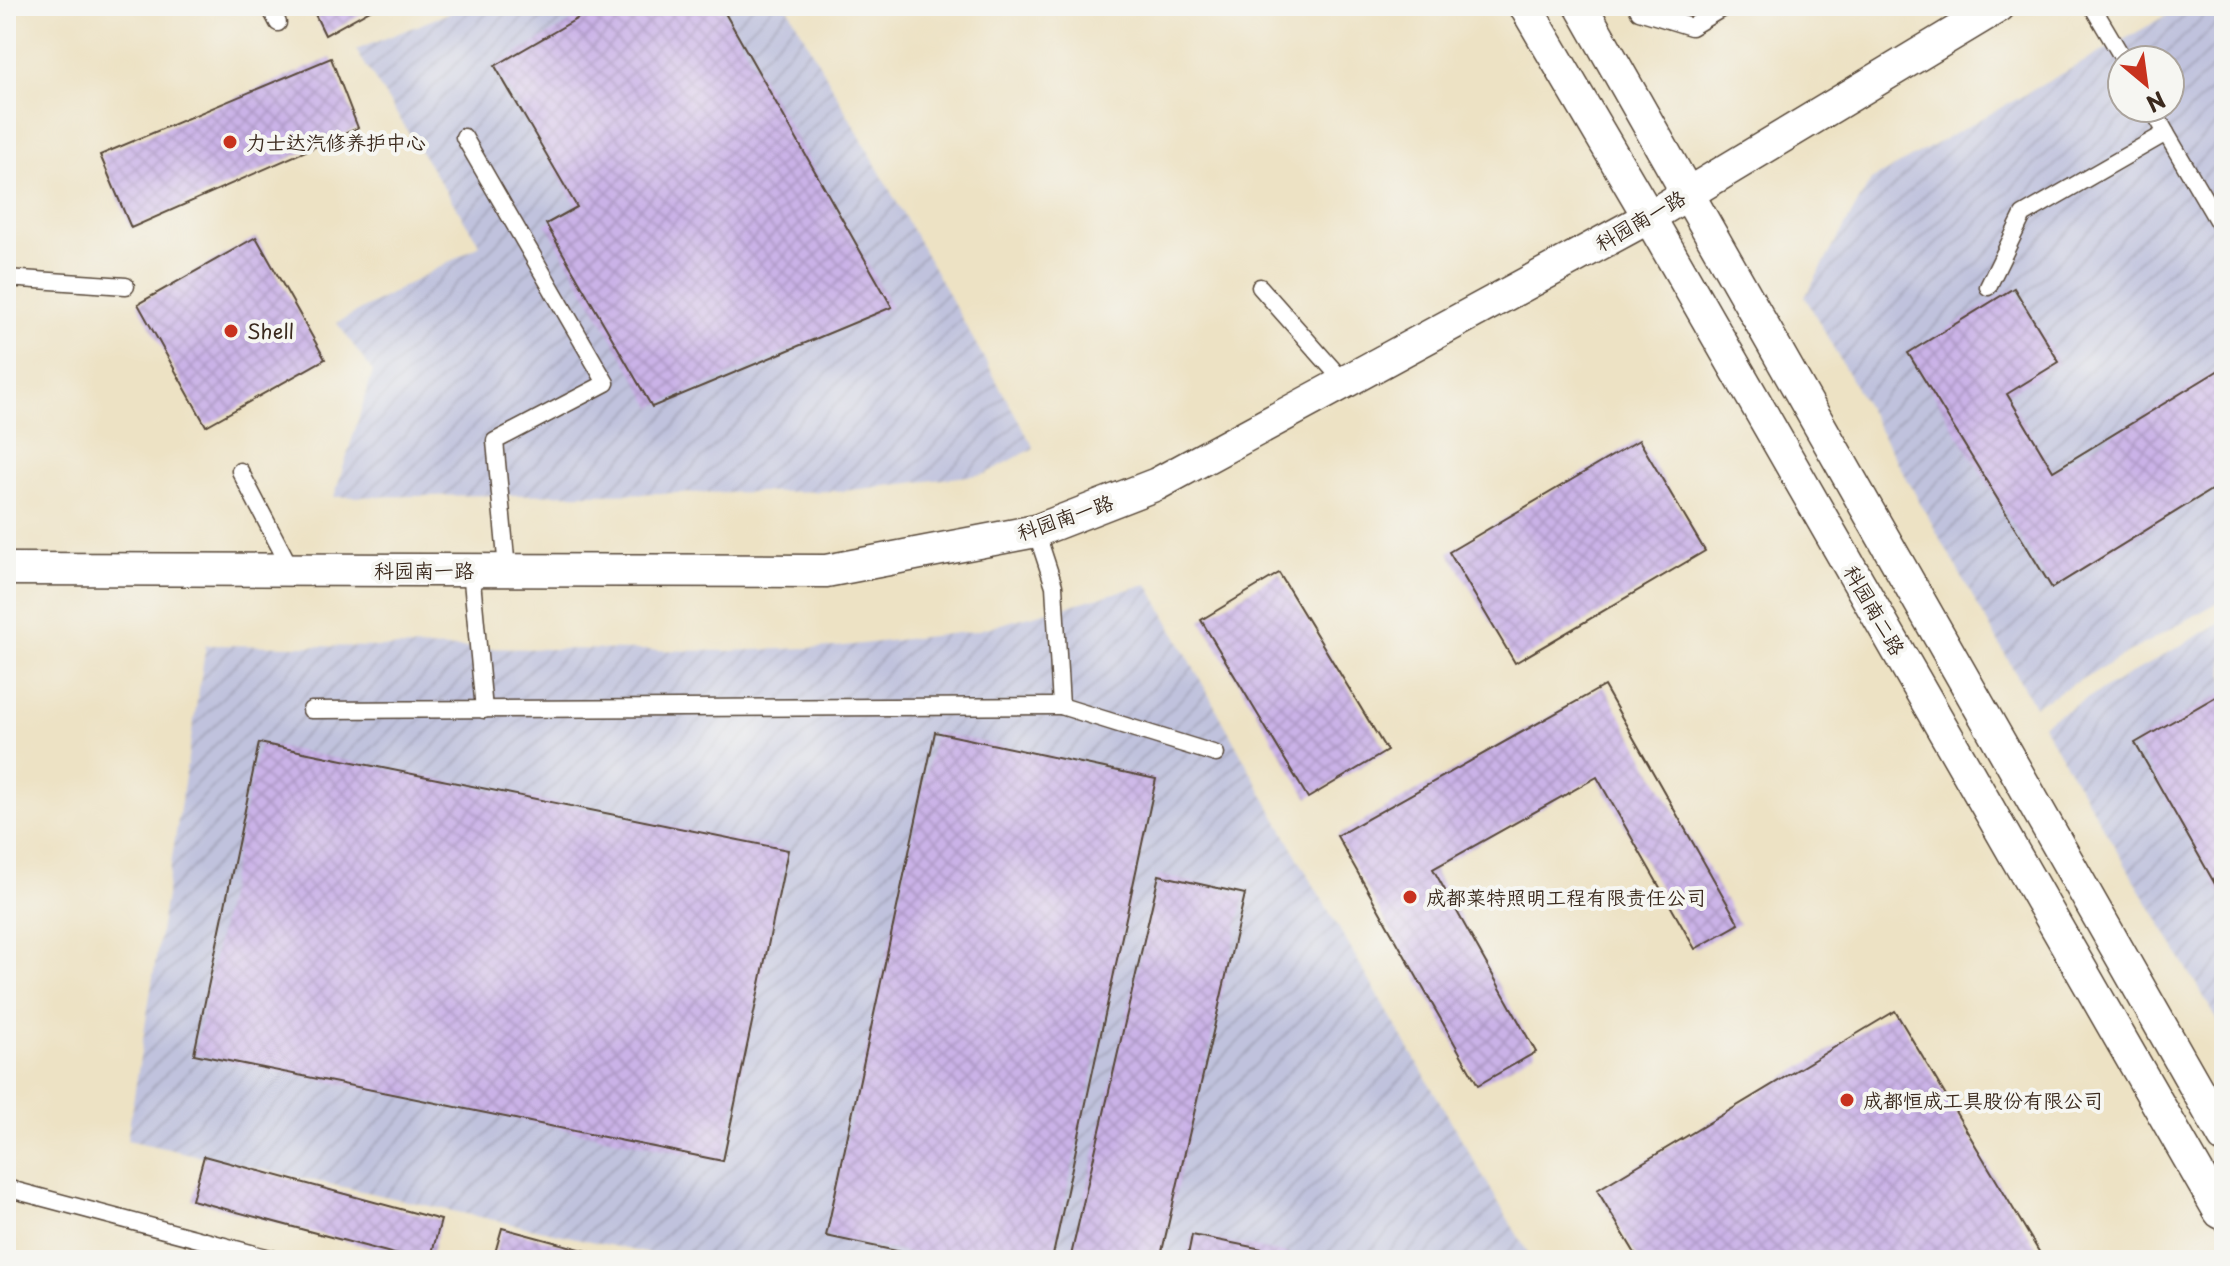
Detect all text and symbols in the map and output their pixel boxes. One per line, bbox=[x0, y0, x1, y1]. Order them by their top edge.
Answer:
north arrow bbox=[2106, 44, 2186, 124]
text: N bbox=[2141, 84, 2172, 121]
place label: 力士达汽修养护中心 bbox=[246, 127, 426, 157]
marker: 力士达汽修养护中心 bbox=[221, 133, 239, 151]
street label: 科园南一路 bbox=[1589, 182, 1692, 258]
place label: Shell bbox=[247, 316, 294, 346]
marker: Shell bbox=[222, 322, 240, 340]
street label: 科园南一路 bbox=[1013, 486, 1118, 547]
street label: 科园南一路 bbox=[374, 555, 475, 585]
street label: 科园南二路 bbox=[1837, 559, 1913, 662]
place label: 成都莱特照明工程有限责任公司 bbox=[1426, 882, 1706, 912]
marker: 成都莱特照明工程有限责任公司 bbox=[1401, 888, 1419, 906]
place label: 成都恒成工具股份有限公司 bbox=[1863, 1085, 2103, 1115]
marker: 成都恒成工具股份有限公司 bbox=[1838, 1091, 1856, 1109]

